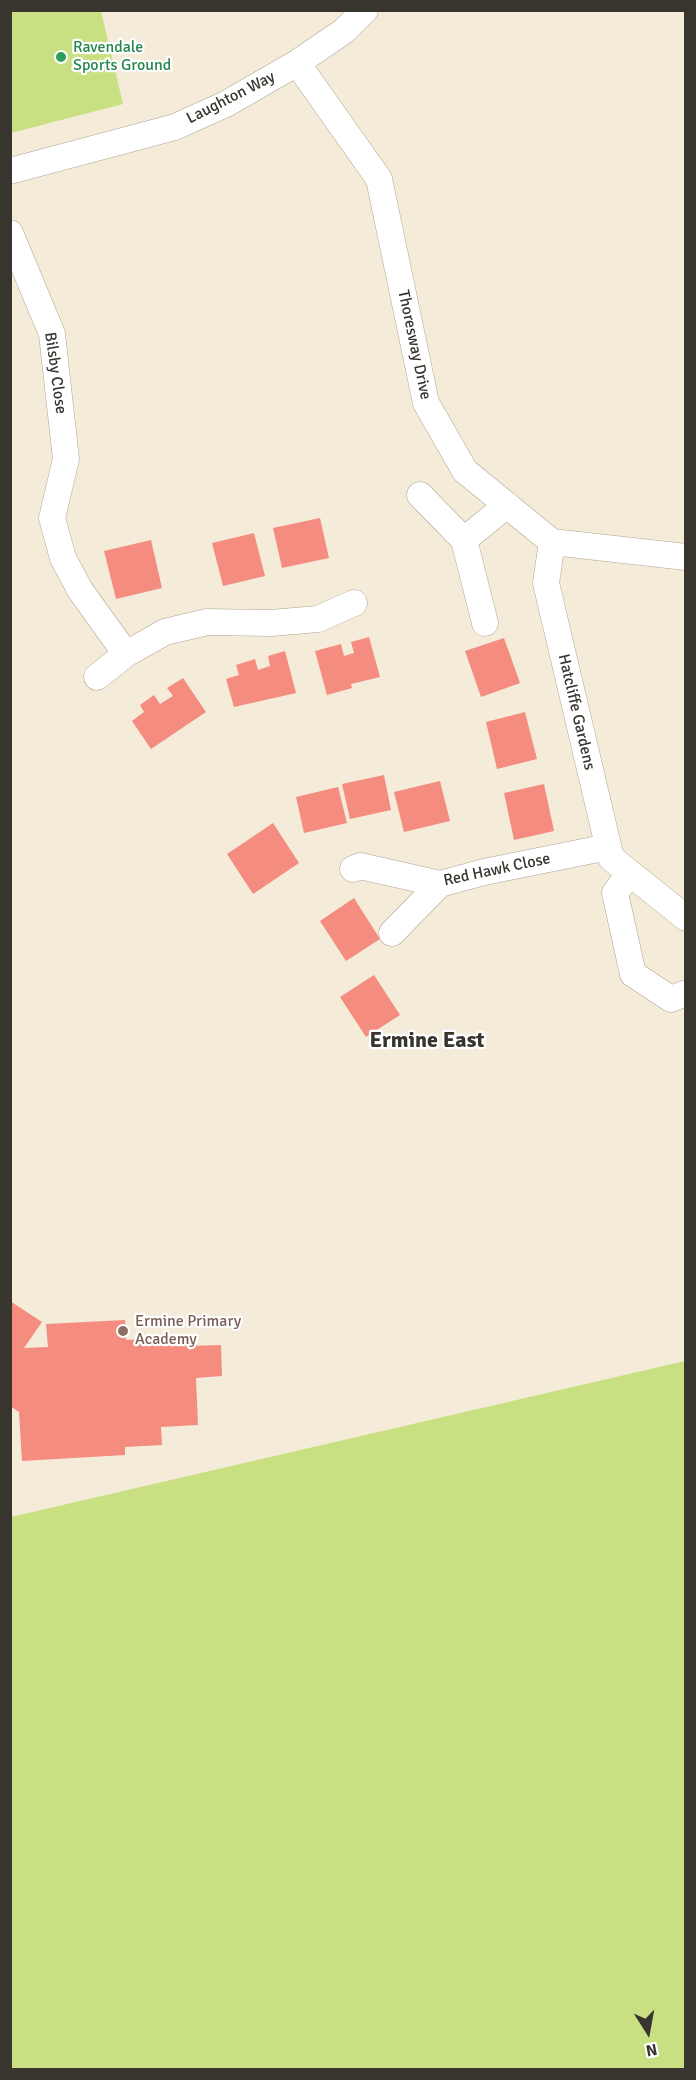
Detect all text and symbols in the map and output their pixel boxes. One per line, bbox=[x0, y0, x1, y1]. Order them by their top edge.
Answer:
place label: Ravendale Sports Ground bbox=[73, 38, 171, 76]
marker: Ravendale Sports Ground bbox=[54, 50, 68, 64]
street label: Laughton Way bbox=[184, 68, 278, 128]
street label: Thoresway Drive bbox=[393, 288, 435, 402]
street label: Bilsby Close bbox=[40, 331, 70, 415]
street label: Hatcliffe Gardens bbox=[553, 652, 599, 772]
street label: Red Hawk Close bbox=[442, 849, 552, 891]
district label: Ermine East bbox=[369, 1028, 485, 1054]
place label: Ermine Primary Academy bbox=[135, 1312, 241, 1350]
marker: Ermine Primary Academy bbox=[116, 1324, 130, 1338]
north arrow bbox=[618, 2002, 678, 2062]
text: N bbox=[644, 2039, 659, 2061]

